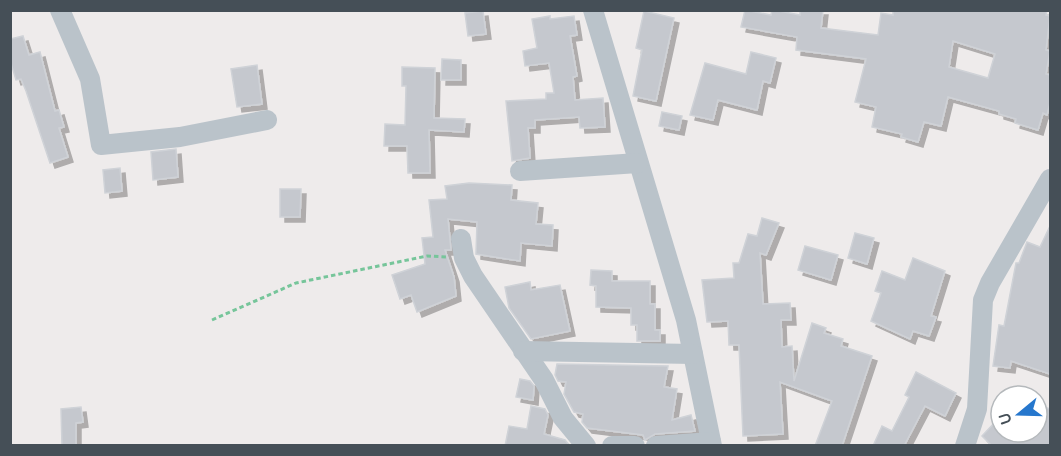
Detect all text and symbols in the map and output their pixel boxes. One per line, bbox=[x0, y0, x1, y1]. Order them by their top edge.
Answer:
north arrow bbox=[989, 384, 1049, 444]
text: U bbox=[994, 410, 1016, 427]

